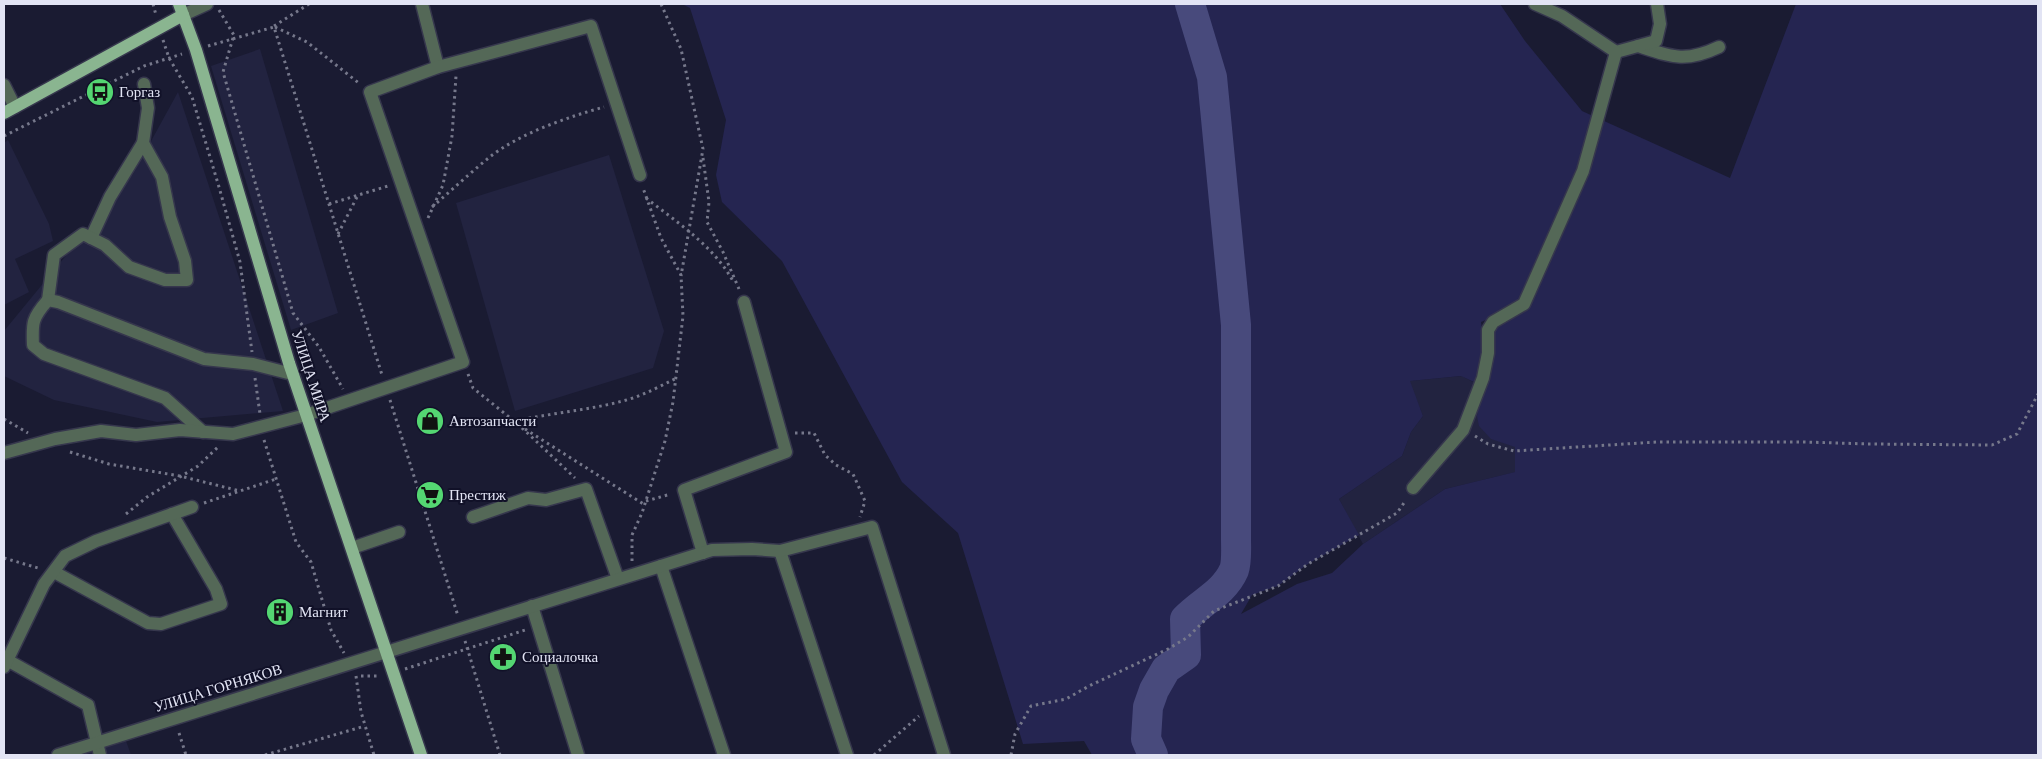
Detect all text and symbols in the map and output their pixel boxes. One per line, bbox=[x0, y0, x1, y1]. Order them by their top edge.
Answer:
bus stop icon: Горгаз bbox=[85, 77, 115, 107]
place label: Горгаз bbox=[119, 84, 160, 100]
street label: УЛИЦА МИРА bbox=[289, 328, 333, 424]
shop icon: Автозапчасти bbox=[415, 406, 445, 436]
place label: Автозапчасти bbox=[449, 413, 536, 429]
supermarket icon: Престиж bbox=[415, 480, 445, 510]
place label: Престиж bbox=[449, 487, 507, 503]
building icon: Магнит bbox=[265, 597, 295, 627]
place label: Магнит bbox=[299, 604, 348, 620]
pharmacy icon: Социалочка bbox=[488, 642, 518, 672]
place label: Социалочка bbox=[522, 649, 599, 665]
street label: УЛИЦА ГОРНЯКОВ bbox=[152, 661, 284, 715]

